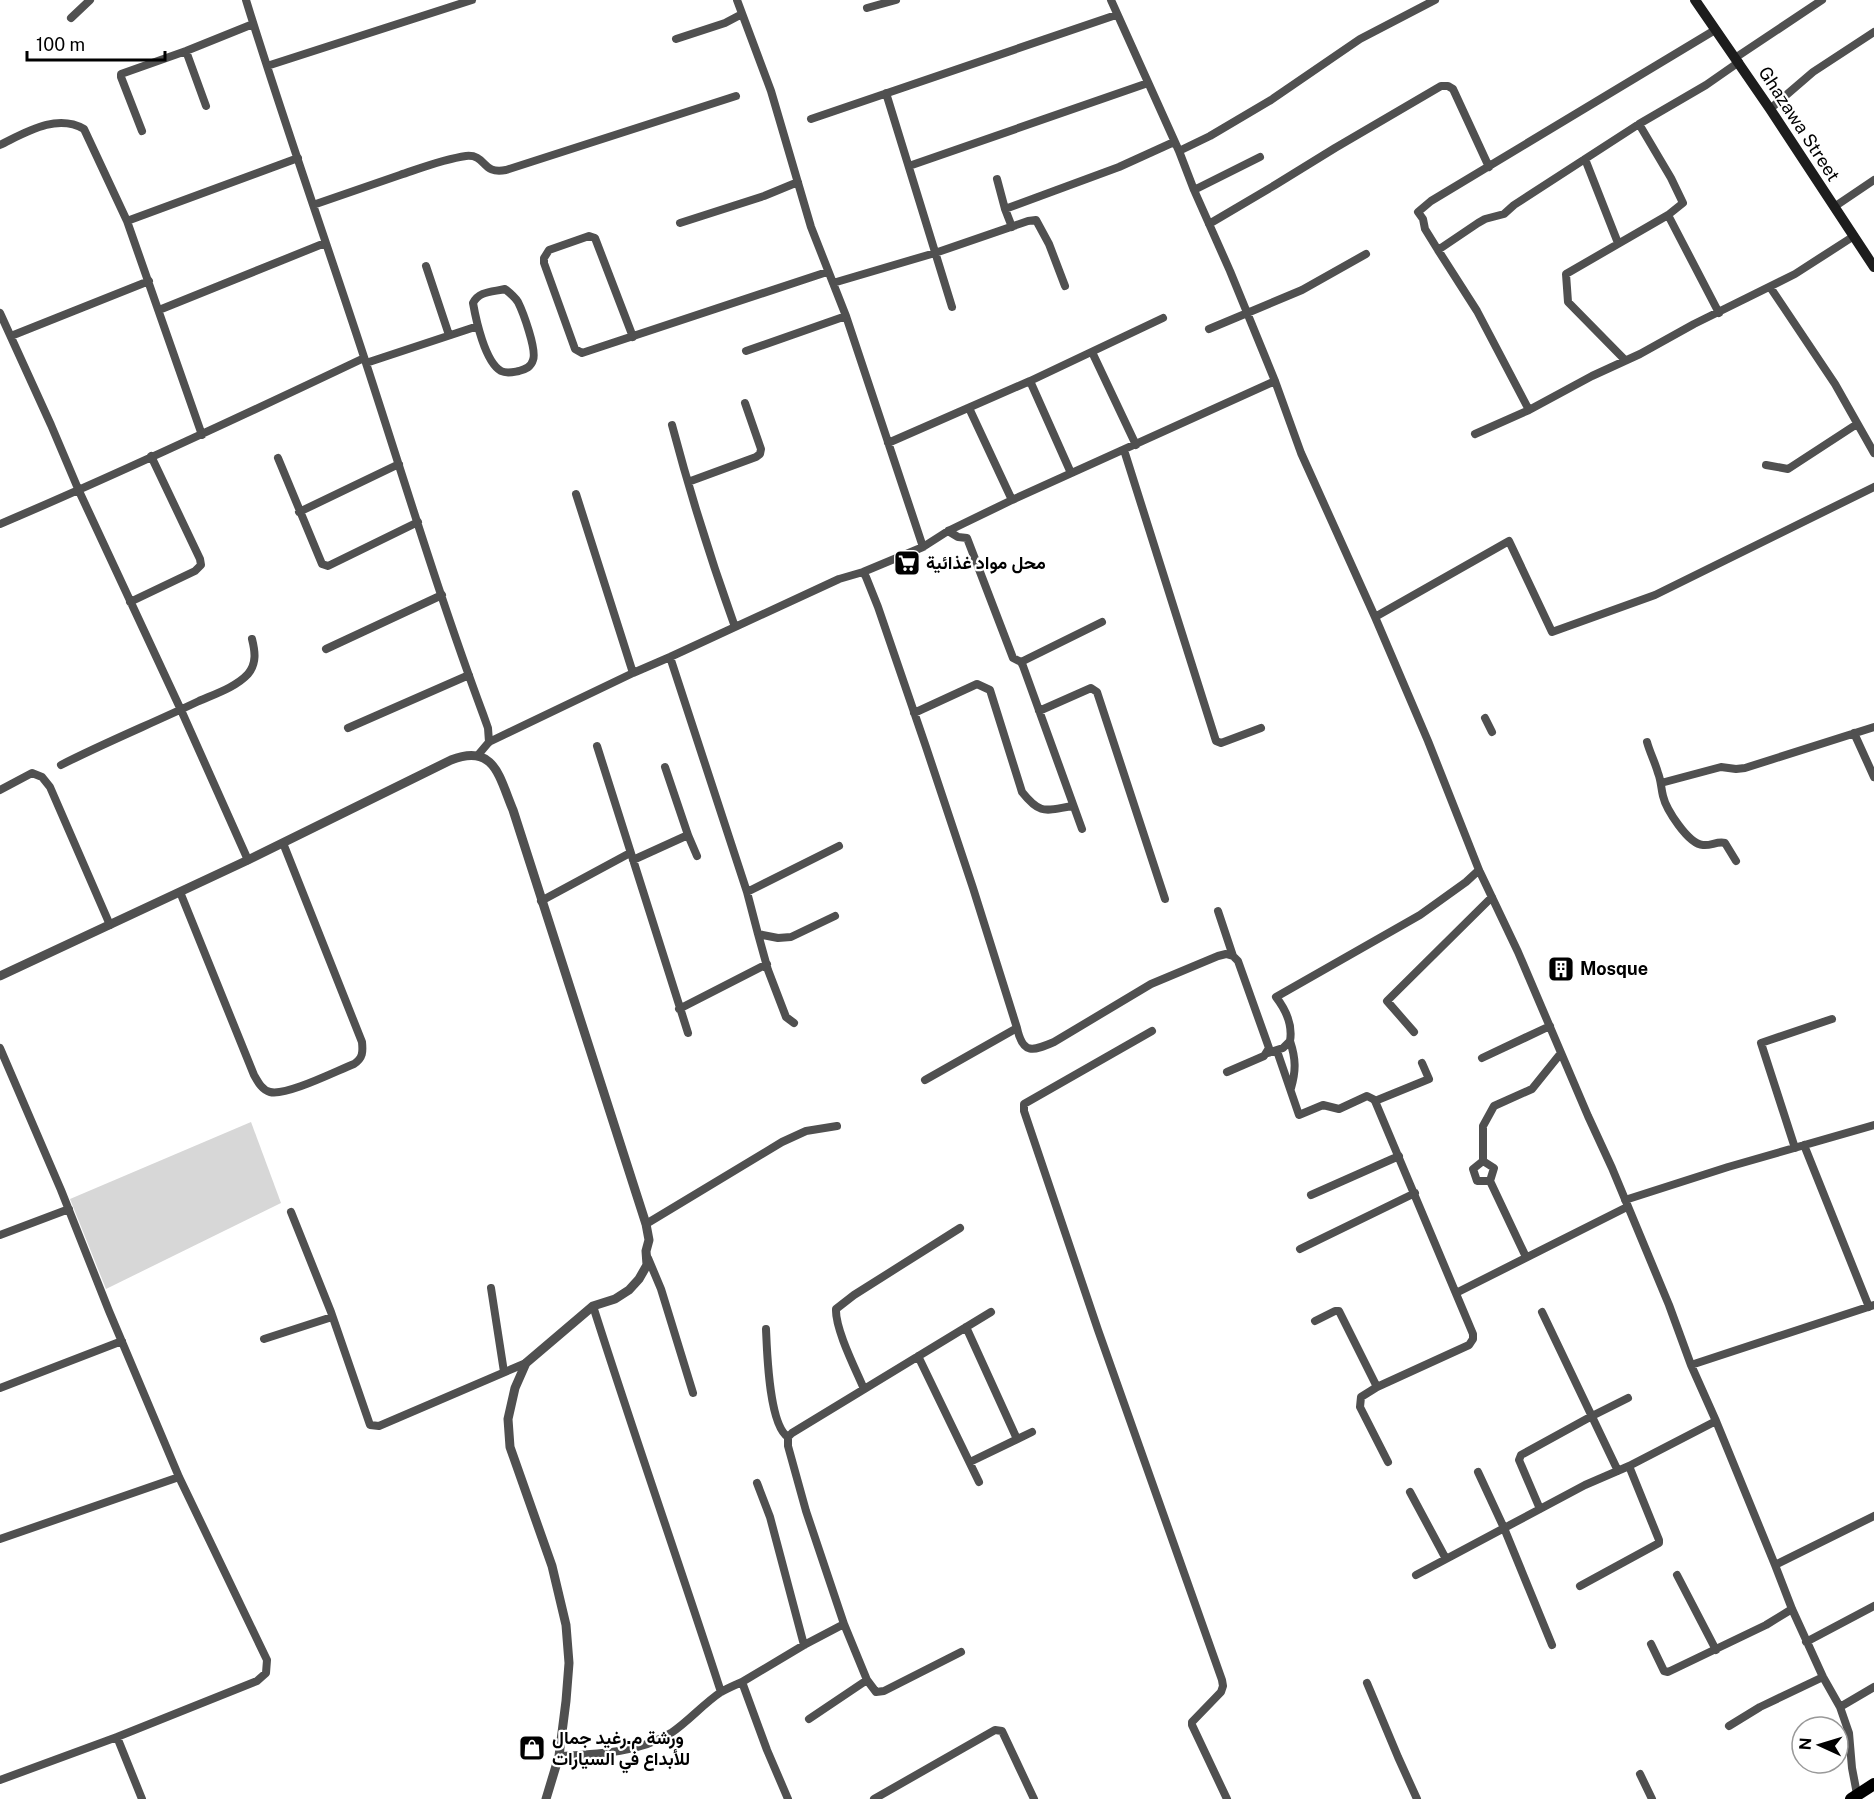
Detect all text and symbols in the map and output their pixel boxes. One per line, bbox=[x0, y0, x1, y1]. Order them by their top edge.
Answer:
scale bar bbox=[27, 24, 165, 62]
text: 100 m bbox=[36, 34, 85, 55]
street label: Ghazawa Street bbox=[1755, 62, 1844, 185]
supermarket icon: محل مواد غذائية bbox=[892, 548, 922, 578]
place label: محل مواد غذائية bbox=[926, 552, 1046, 574]
building icon: Mosque bbox=[1546, 954, 1576, 984]
place label: Mosque bbox=[1580, 958, 1648, 979]
north arrow bbox=[1790, 1715, 1850, 1775]
place label: ورشة م.رغيد جمال للأبداع في السيارات bbox=[552, 1727, 690, 1774]
shop icon: ورشة م.رغيد جمال للأبداع في السيارات bbox=[517, 1733, 547, 1763]
text: N bbox=[1796, 1737, 1815, 1751]

